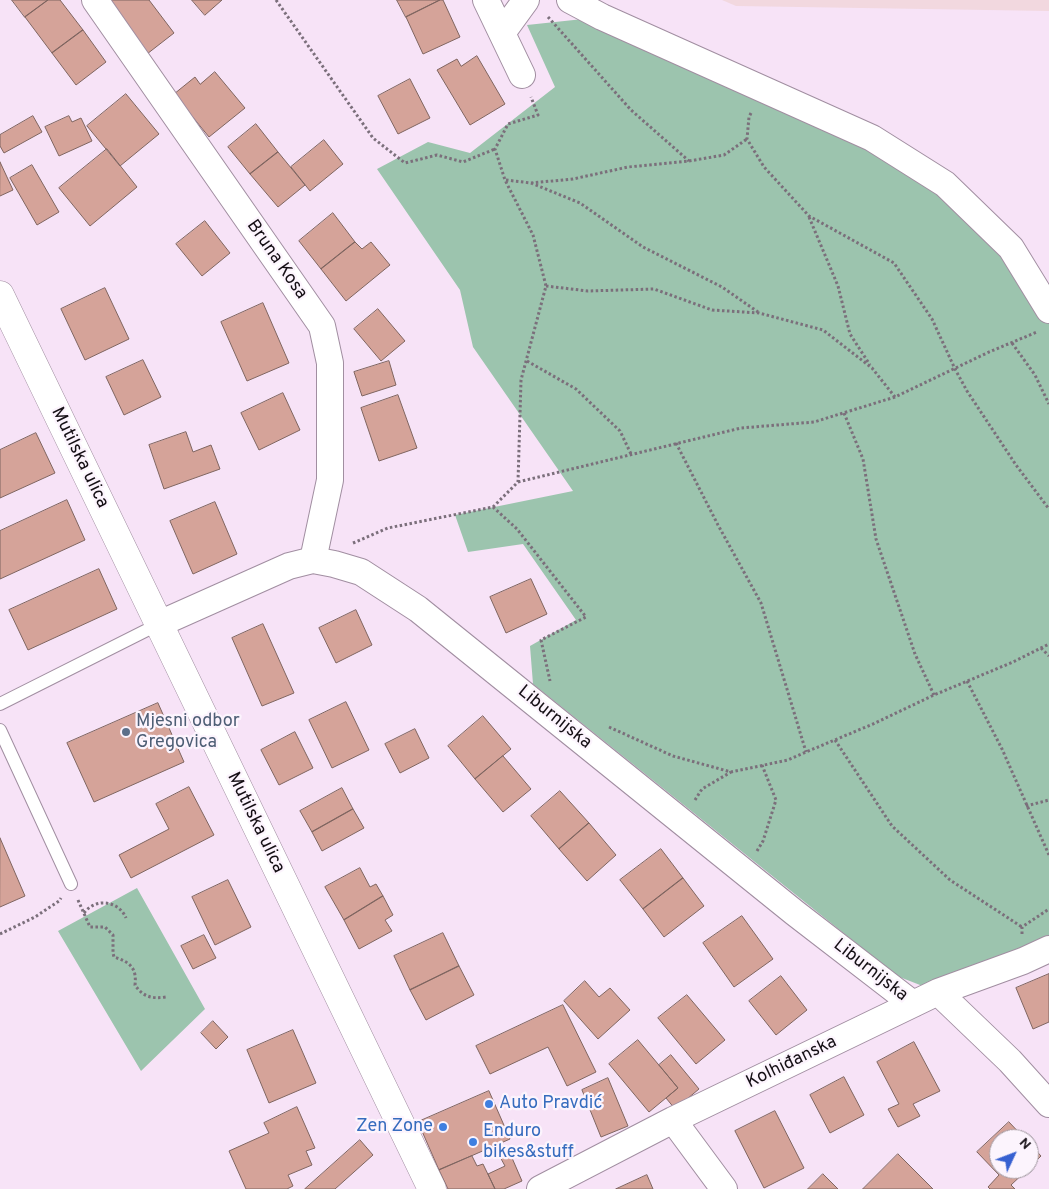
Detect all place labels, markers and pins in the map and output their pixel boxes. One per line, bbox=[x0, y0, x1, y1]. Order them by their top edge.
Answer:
place label: Mjesni odbor Gregovica bbox=[136, 711, 240, 754]
marker: Mjesni odbor Gregovica bbox=[120, 726, 132, 738]
place label: Auto Pravdić bbox=[499, 1093, 602, 1115]
marker: Auto Pravdić bbox=[483, 1098, 495, 1110]
place label: Zen Zone bbox=[356, 1116, 433, 1138]
marker: Zen Zone bbox=[437, 1121, 449, 1133]
place label: Enduro bikes&stuff bbox=[483, 1121, 574, 1164]
marker: Enduro bikes&stuff bbox=[467, 1136, 479, 1148]

